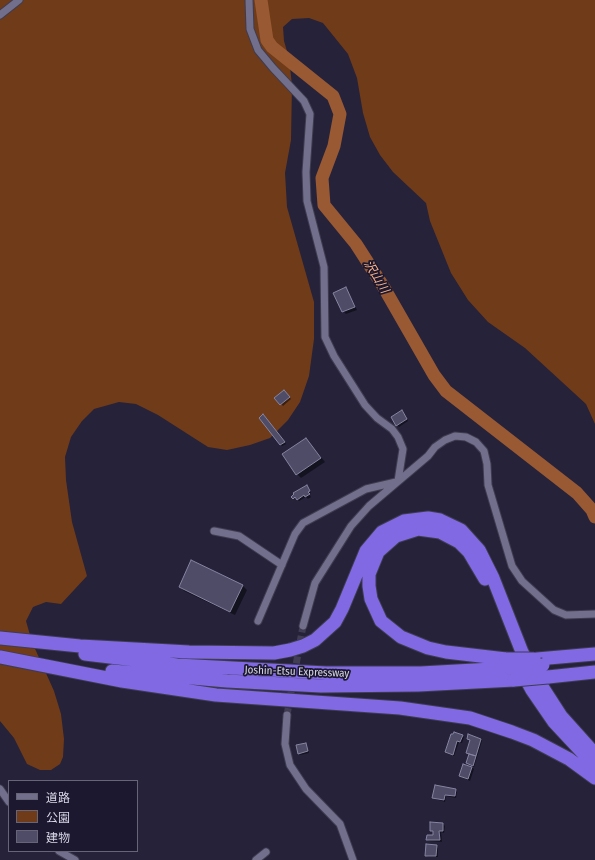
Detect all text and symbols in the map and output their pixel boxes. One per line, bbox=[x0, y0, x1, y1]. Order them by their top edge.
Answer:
water label: 沢山川 bbox=[361, 258, 391, 296]
street label: Joshin-Etsu Expressway bbox=[244, 664, 350, 680]
legend bbox=[8, 780, 138, 852]
text: 道路 bbox=[46, 791, 70, 805]
text: 公園 bbox=[46, 811, 70, 825]
text: 建物 bbox=[46, 831, 70, 845]

